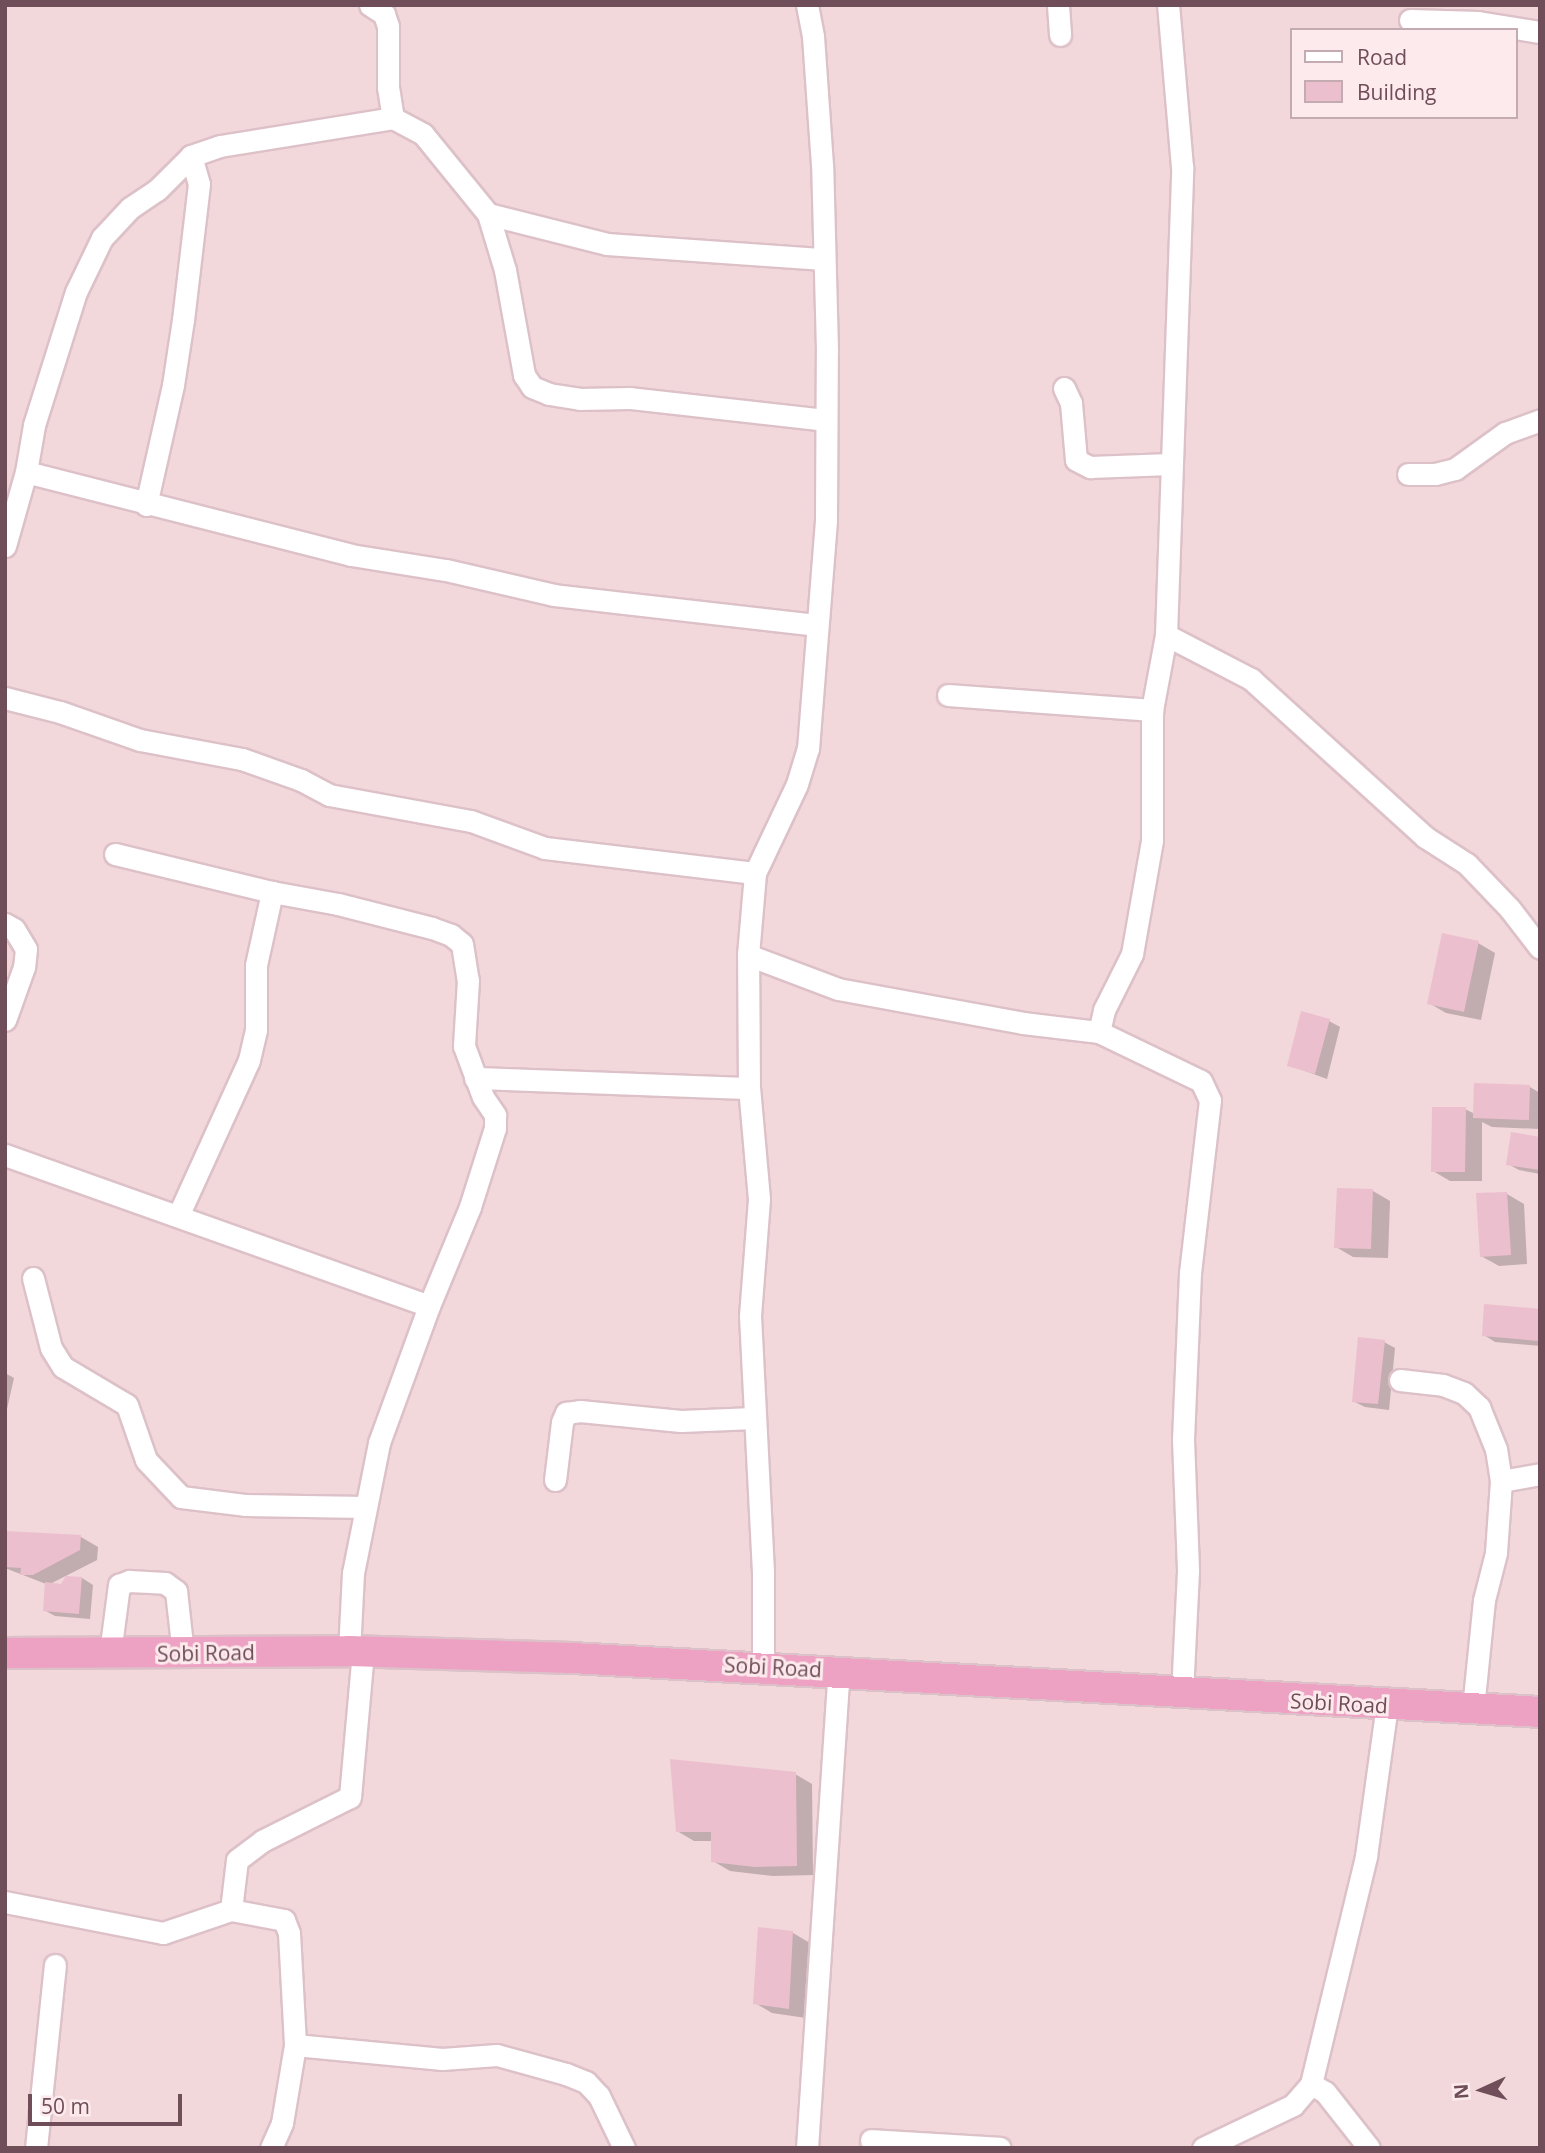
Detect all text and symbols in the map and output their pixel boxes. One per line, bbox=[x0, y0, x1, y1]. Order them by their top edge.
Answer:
legend bbox=[1290, 28, 1517, 119]
text: Road bbox=[1357, 43, 1407, 71]
text: Building bbox=[1357, 78, 1436, 106]
street label: Sobi Road bbox=[157, 1640, 255, 1666]
street label: Sobi Road bbox=[723, 1652, 823, 1682]
street label: Sobi Road bbox=[1289, 1688, 1389, 1718]
north arrow bbox=[1447, 2055, 1517, 2125]
scale bar bbox=[32, 2080, 186, 2124]
text: N bbox=[1448, 2083, 1475, 2100]
text: 50 m bbox=[41, 2092, 90, 2120]

